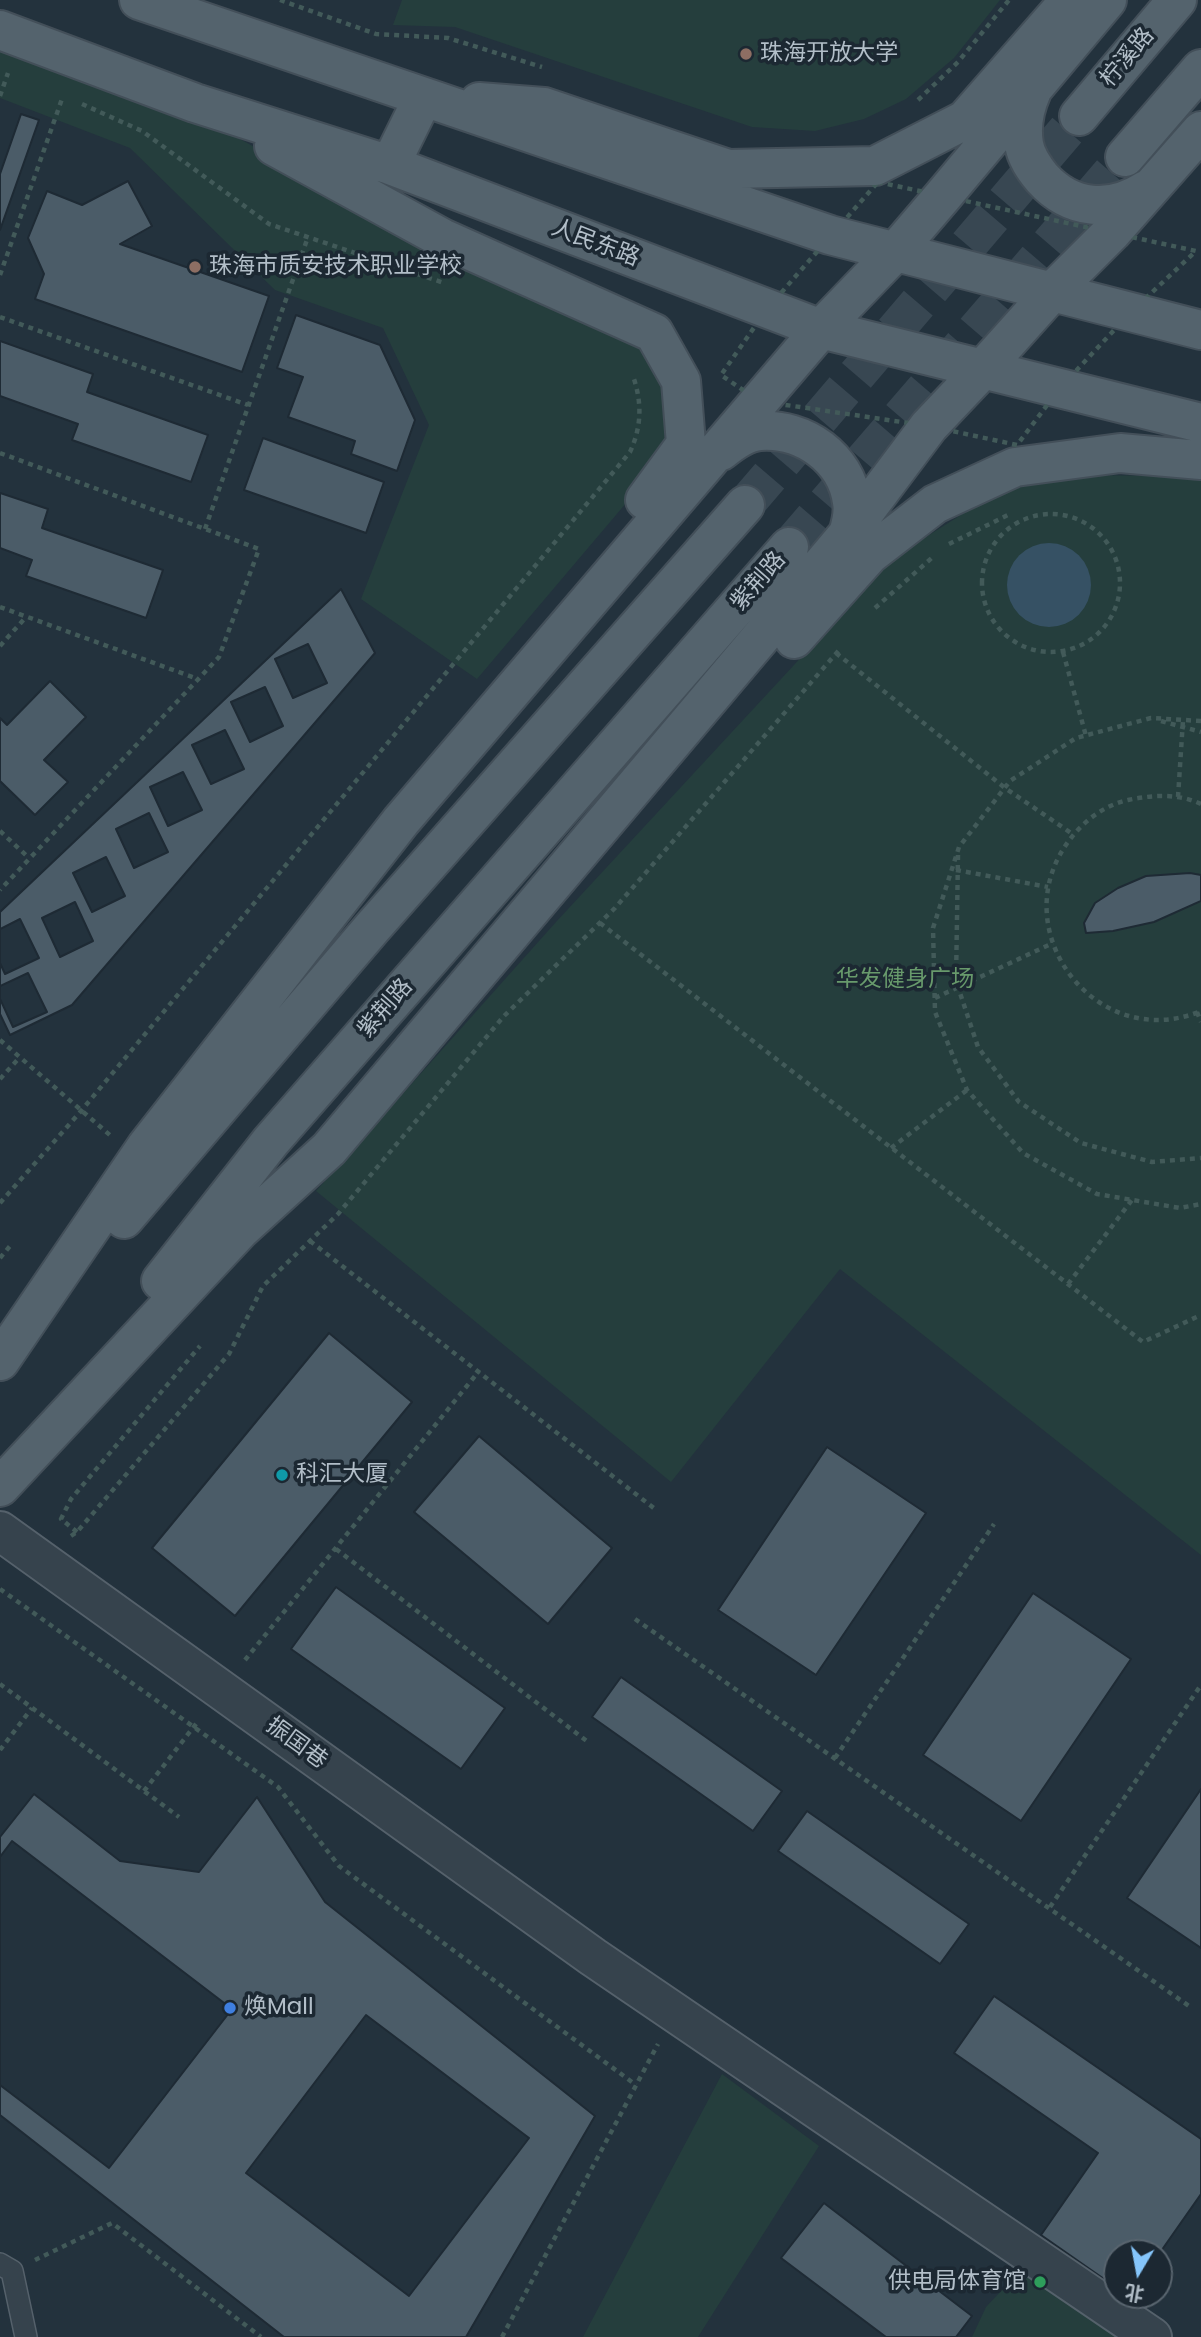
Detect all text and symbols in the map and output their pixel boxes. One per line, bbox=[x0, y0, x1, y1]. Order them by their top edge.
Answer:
street label: 柠溪路 bbox=[1095, 23, 1161, 93]
place label: 珠海开放大学 bbox=[760, 40, 898, 68]
marker: 珠海开放大学 bbox=[738, 46, 754, 62]
street label: 人民东路 bbox=[547, 215, 643, 273]
place label: 珠海市质安技术职业学校 bbox=[209, 253, 462, 281]
marker: 珠海市质安技术职业学校 bbox=[187, 259, 203, 275]
street label: 紫荆路 bbox=[726, 547, 792, 617]
park label: 华发健身广场 bbox=[836, 966, 974, 994]
street label: 紫荆路 bbox=[353, 974, 419, 1044]
place label: 科汇大厦 bbox=[296, 1461, 388, 1489]
marker: 科汇大厦 bbox=[274, 1467, 290, 1483]
street label: 振国巷 bbox=[260, 1713, 332, 1775]
place label: 焕Mall bbox=[244, 1994, 314, 2022]
marker: 焕Mall bbox=[222, 2000, 238, 2016]
north arrow bbox=[1103, 2239, 1173, 2309]
place label: 供电局体育馆 bbox=[888, 2268, 1026, 2296]
marker: 供电局体育馆 bbox=[1032, 2274, 1048, 2290]
text: 北 bbox=[1123, 2278, 1146, 2308]

